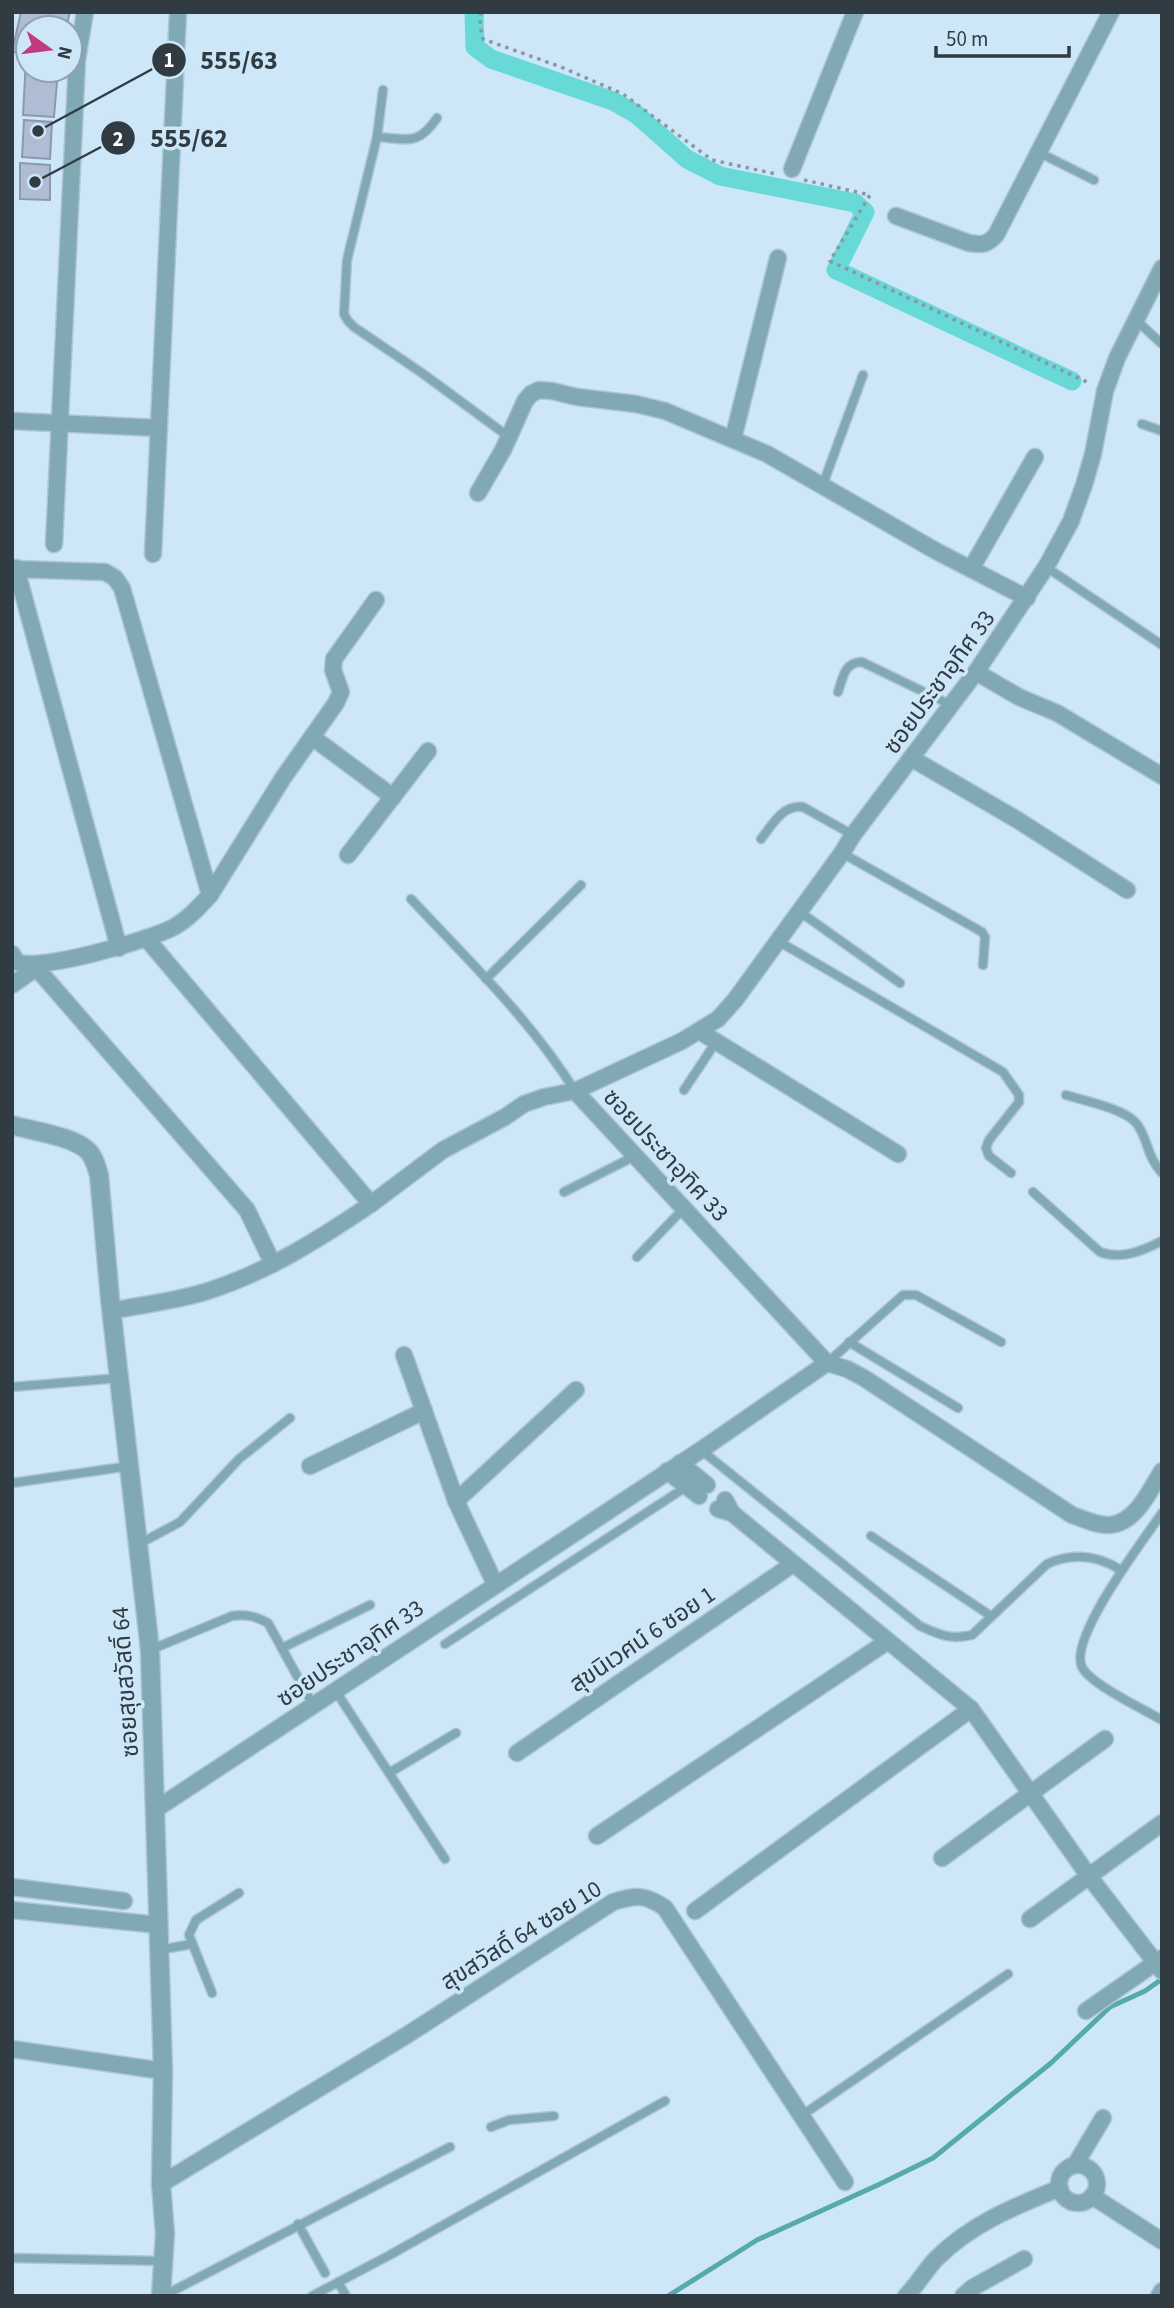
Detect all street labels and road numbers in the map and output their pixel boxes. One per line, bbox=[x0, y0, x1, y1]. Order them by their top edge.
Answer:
street label: ซอยประชาอุทิศ 33 bbox=[875, 603, 1004, 762]
street label: ซอยประชาอุทิศ 33 bbox=[595, 1081, 737, 1230]
street label: สุขนิเวศน์ 6 ซอย 1 bbox=[562, 1577, 722, 1701]
street label: ซอยประชาอุทิศ 33 bbox=[270, 1591, 431, 1716]
street label: ซอยสุขสวัสดิ์ 64 bbox=[103, 1605, 148, 1758]
street label: สุขสวัสดิ์ 64 ซอย 10 bbox=[434, 1872, 609, 1999]

